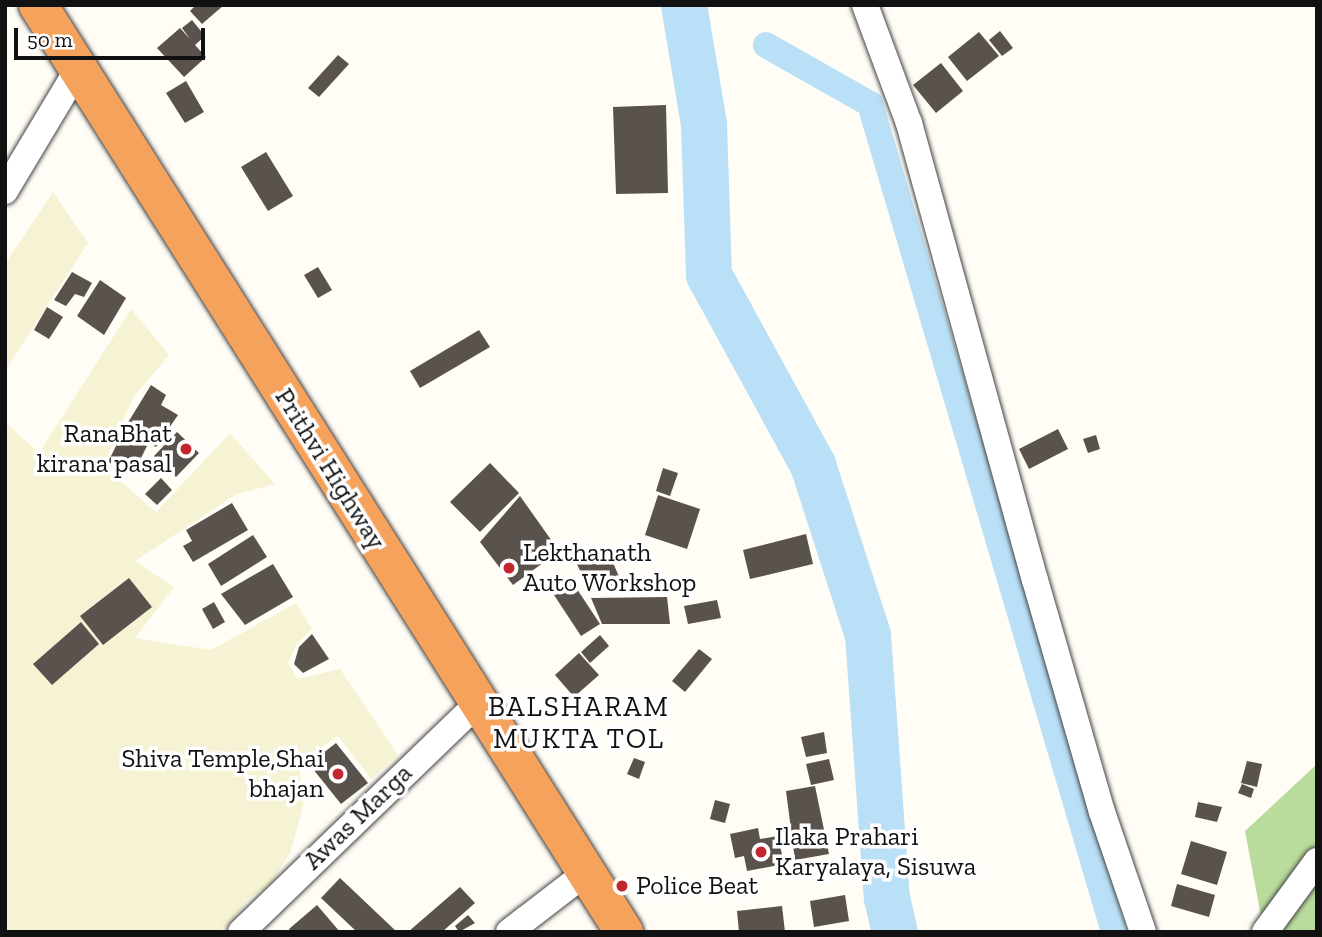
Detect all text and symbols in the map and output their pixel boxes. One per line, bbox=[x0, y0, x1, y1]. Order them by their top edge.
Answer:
scale bar bbox=[18, 14, 208, 58]
text: 50 m bbox=[27, 27, 73, 52]
street label: Prithvi Highway bbox=[268, 383, 392, 555]
place label: RanaBhat kirana pasal bbox=[37, 418, 172, 480]
marker: RanaBhat kirana pasal bbox=[178, 441, 194, 457]
place label: Lekthanath Auto Workshop bbox=[523, 537, 697, 598]
marker: Lekthanath Auto Workshop bbox=[501, 560, 517, 576]
district label: BALSHARAM MUKTA TOL bbox=[489, 690, 669, 756]
place label: Shiva Temple,Shai bhajan bbox=[121, 743, 324, 804]
street label: Awas Marga bbox=[297, 758, 419, 876]
marker: Shiva Temple,Shai bhajan bbox=[330, 766, 346, 782]
place label: Ilaka Prahari Karyalaya, Sisuwa bbox=[775, 821, 976, 882]
marker: Ilaka Prahari Karyalaya, Sisuwa bbox=[753, 844, 769, 860]
place label: Police Beat bbox=[636, 870, 758, 902]
marker: Police Beat bbox=[614, 878, 630, 894]

